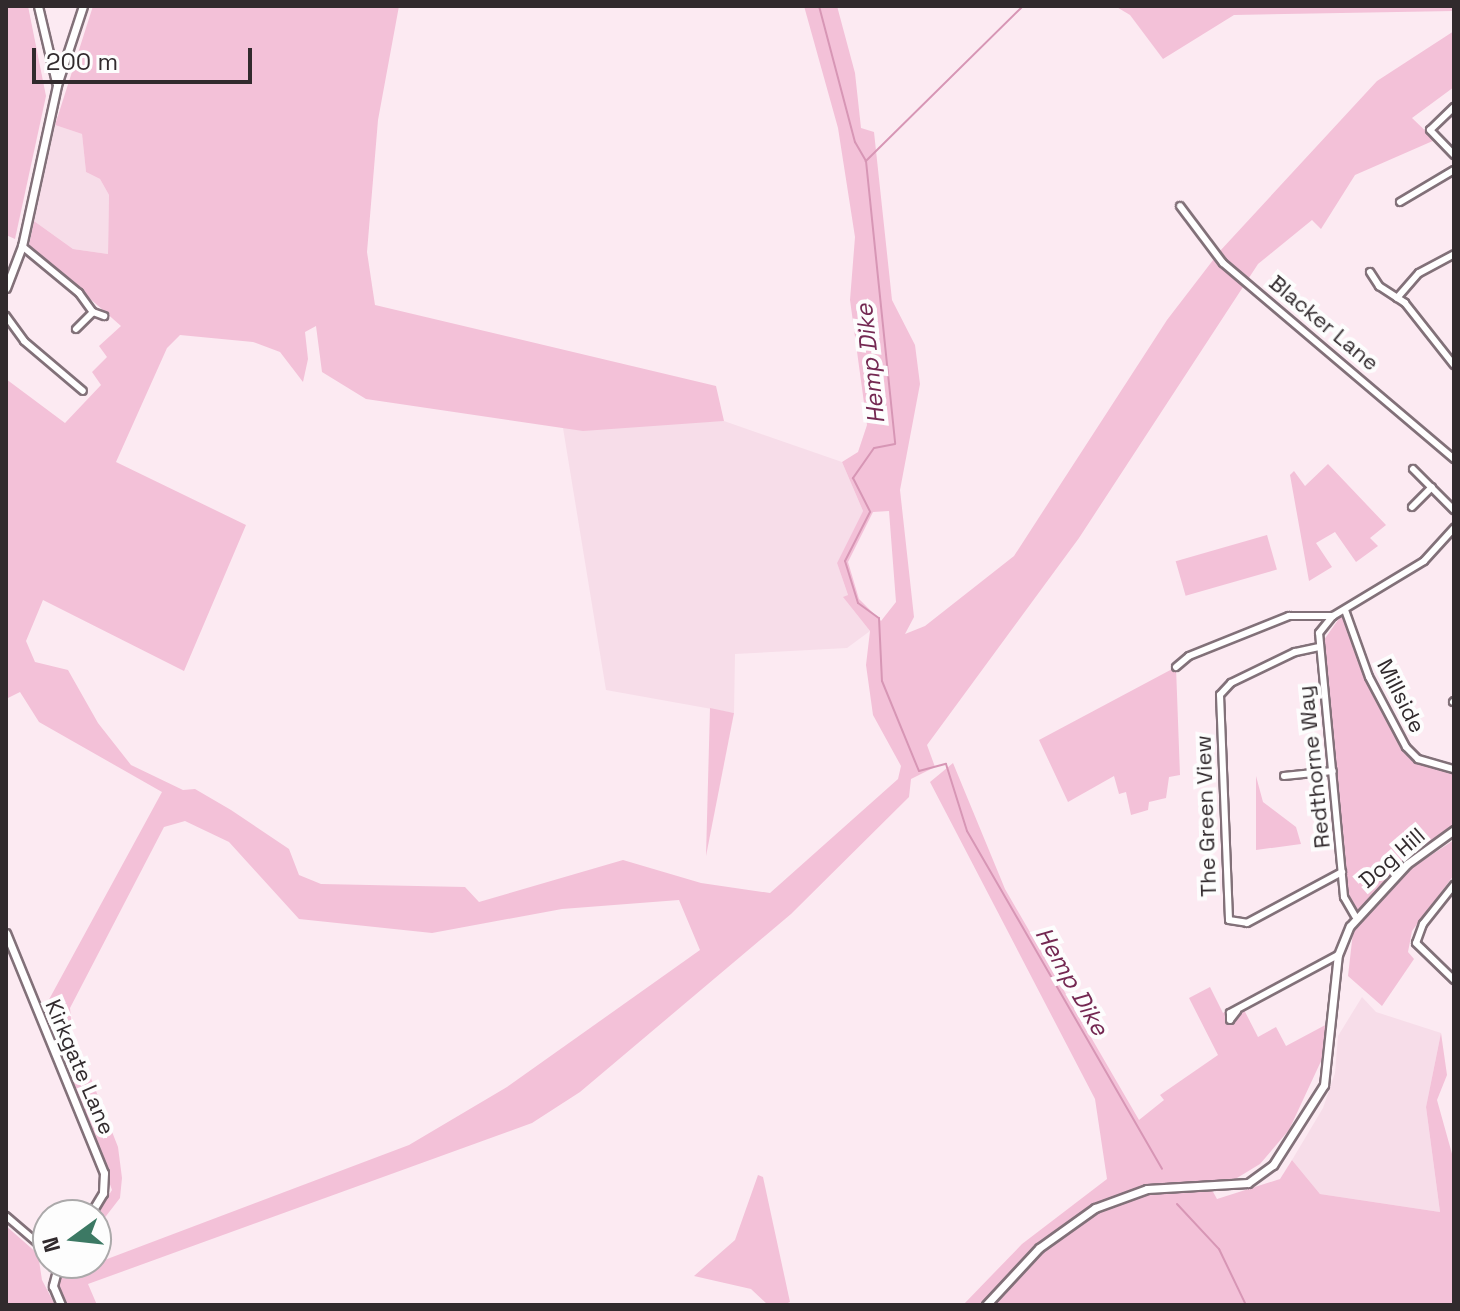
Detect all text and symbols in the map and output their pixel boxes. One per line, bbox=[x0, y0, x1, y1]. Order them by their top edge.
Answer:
scale bar bbox=[36, 32, 256, 82]
text: 200 m bbox=[46, 46, 118, 77]
street label: Blacker Lane bbox=[1264, 270, 1384, 376]
water label: Hemp Dike bbox=[849, 303, 891, 425]
street label: Millside bbox=[1371, 655, 1431, 737]
street label: Redthorne Way bbox=[1292, 684, 1336, 850]
street label: The Green View bbox=[1190, 735, 1222, 897]
street label: Dog Hill bbox=[1354, 822, 1430, 894]
water label: Hemp Dike bbox=[1029, 922, 1115, 1040]
street label: Kirkgate Lane bbox=[40, 996, 120, 1138]
north arrow bbox=[32, 1199, 112, 1279]
text: N bbox=[35, 1234, 66, 1255]

